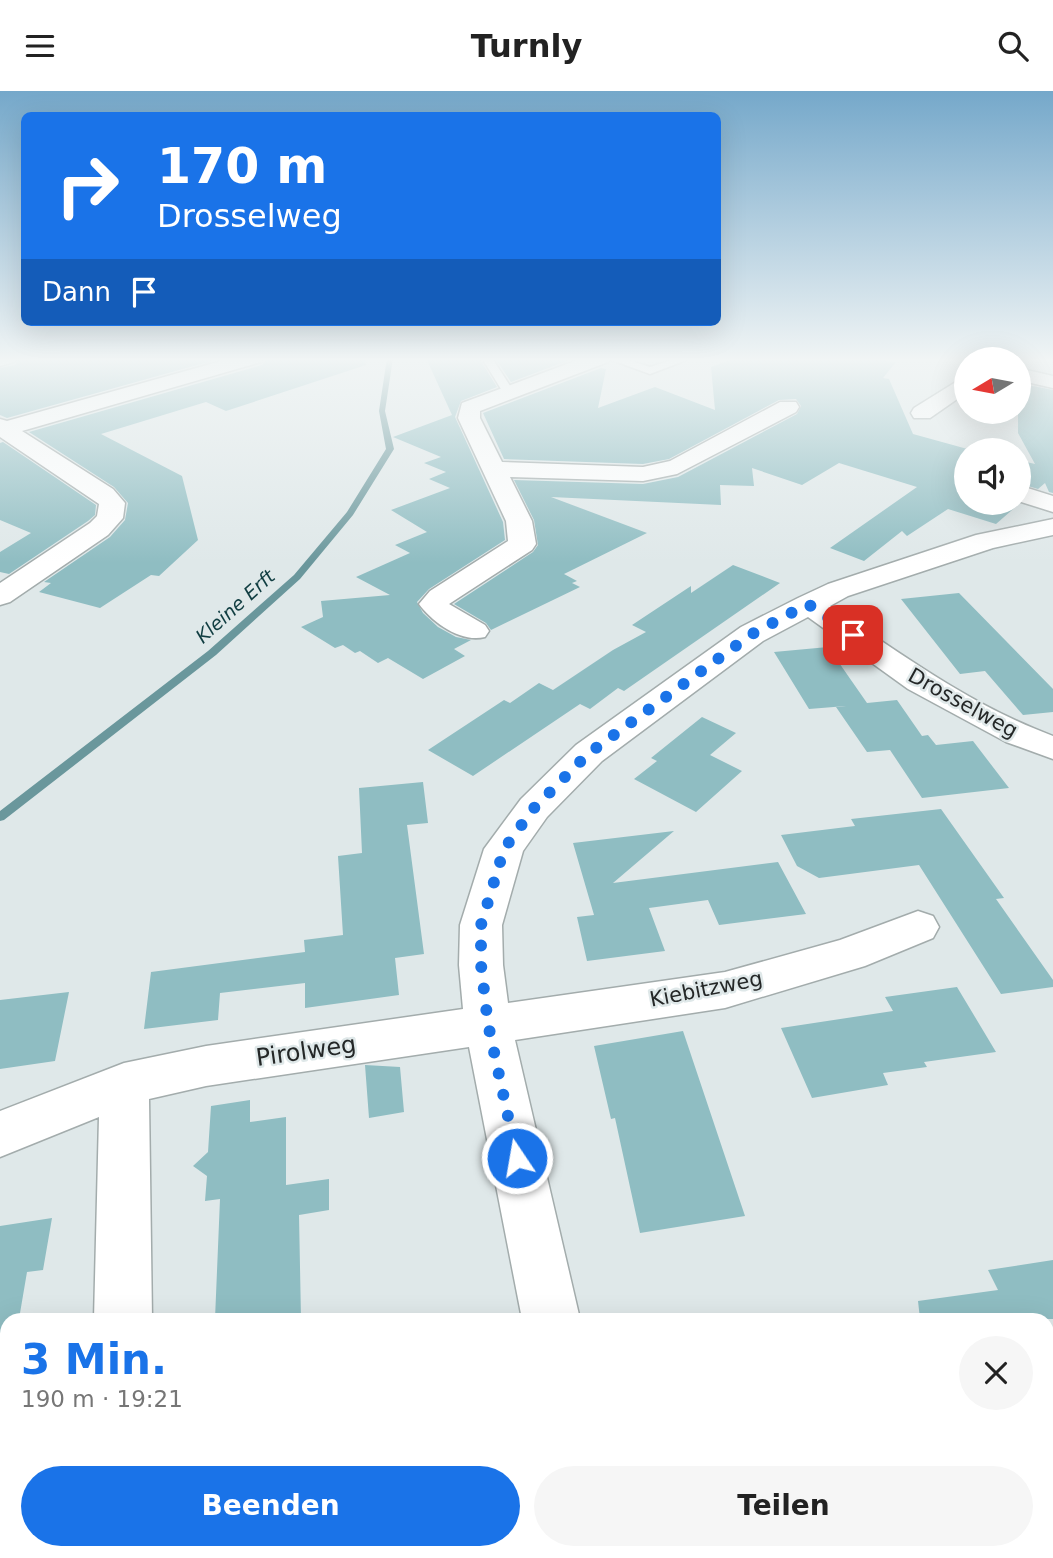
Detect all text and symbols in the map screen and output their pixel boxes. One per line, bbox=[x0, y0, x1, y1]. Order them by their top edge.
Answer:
icon: menu bbox=[21, 27, 59, 65]
text: Turnly bbox=[471, 27, 582, 65]
icon: search bbox=[994, 27, 1032, 65]
text: 170 m bbox=[157, 138, 327, 195]
icon: right bbox=[42, 140, 133, 231]
text: Drosselweg bbox=[157, 197, 342, 235]
icon: arrive bbox=[125, 273, 163, 311]
text: Dann bbox=[42, 277, 111, 307]
north arrow bbox=[954, 347, 1031, 423]
map controls bbox=[954, 347, 1031, 515]
button: sound bbox=[954, 438, 1031, 515]
water label: Kleine Erft bbox=[191, 564, 280, 647]
pin bbox=[823, 605, 883, 665]
icon: arrive bbox=[834, 616, 872, 654]
street label: Drosselweg bbox=[904, 663, 1022, 743]
street label: Kiebitzweg bbox=[648, 966, 764, 1012]
street label: Pirolweg bbox=[254, 1030, 358, 1072]
position arrow bbox=[480, 1121, 554, 1195]
text: 3 Min. bbox=[21, 1335, 167, 1384]
button: close bbox=[959, 1336, 1033, 1410]
text: 190 m · 19:21 bbox=[21, 1386, 183, 1412]
button: Beenden bbox=[21, 1466, 520, 1546]
button: Teilen bbox=[534, 1466, 1033, 1546]

